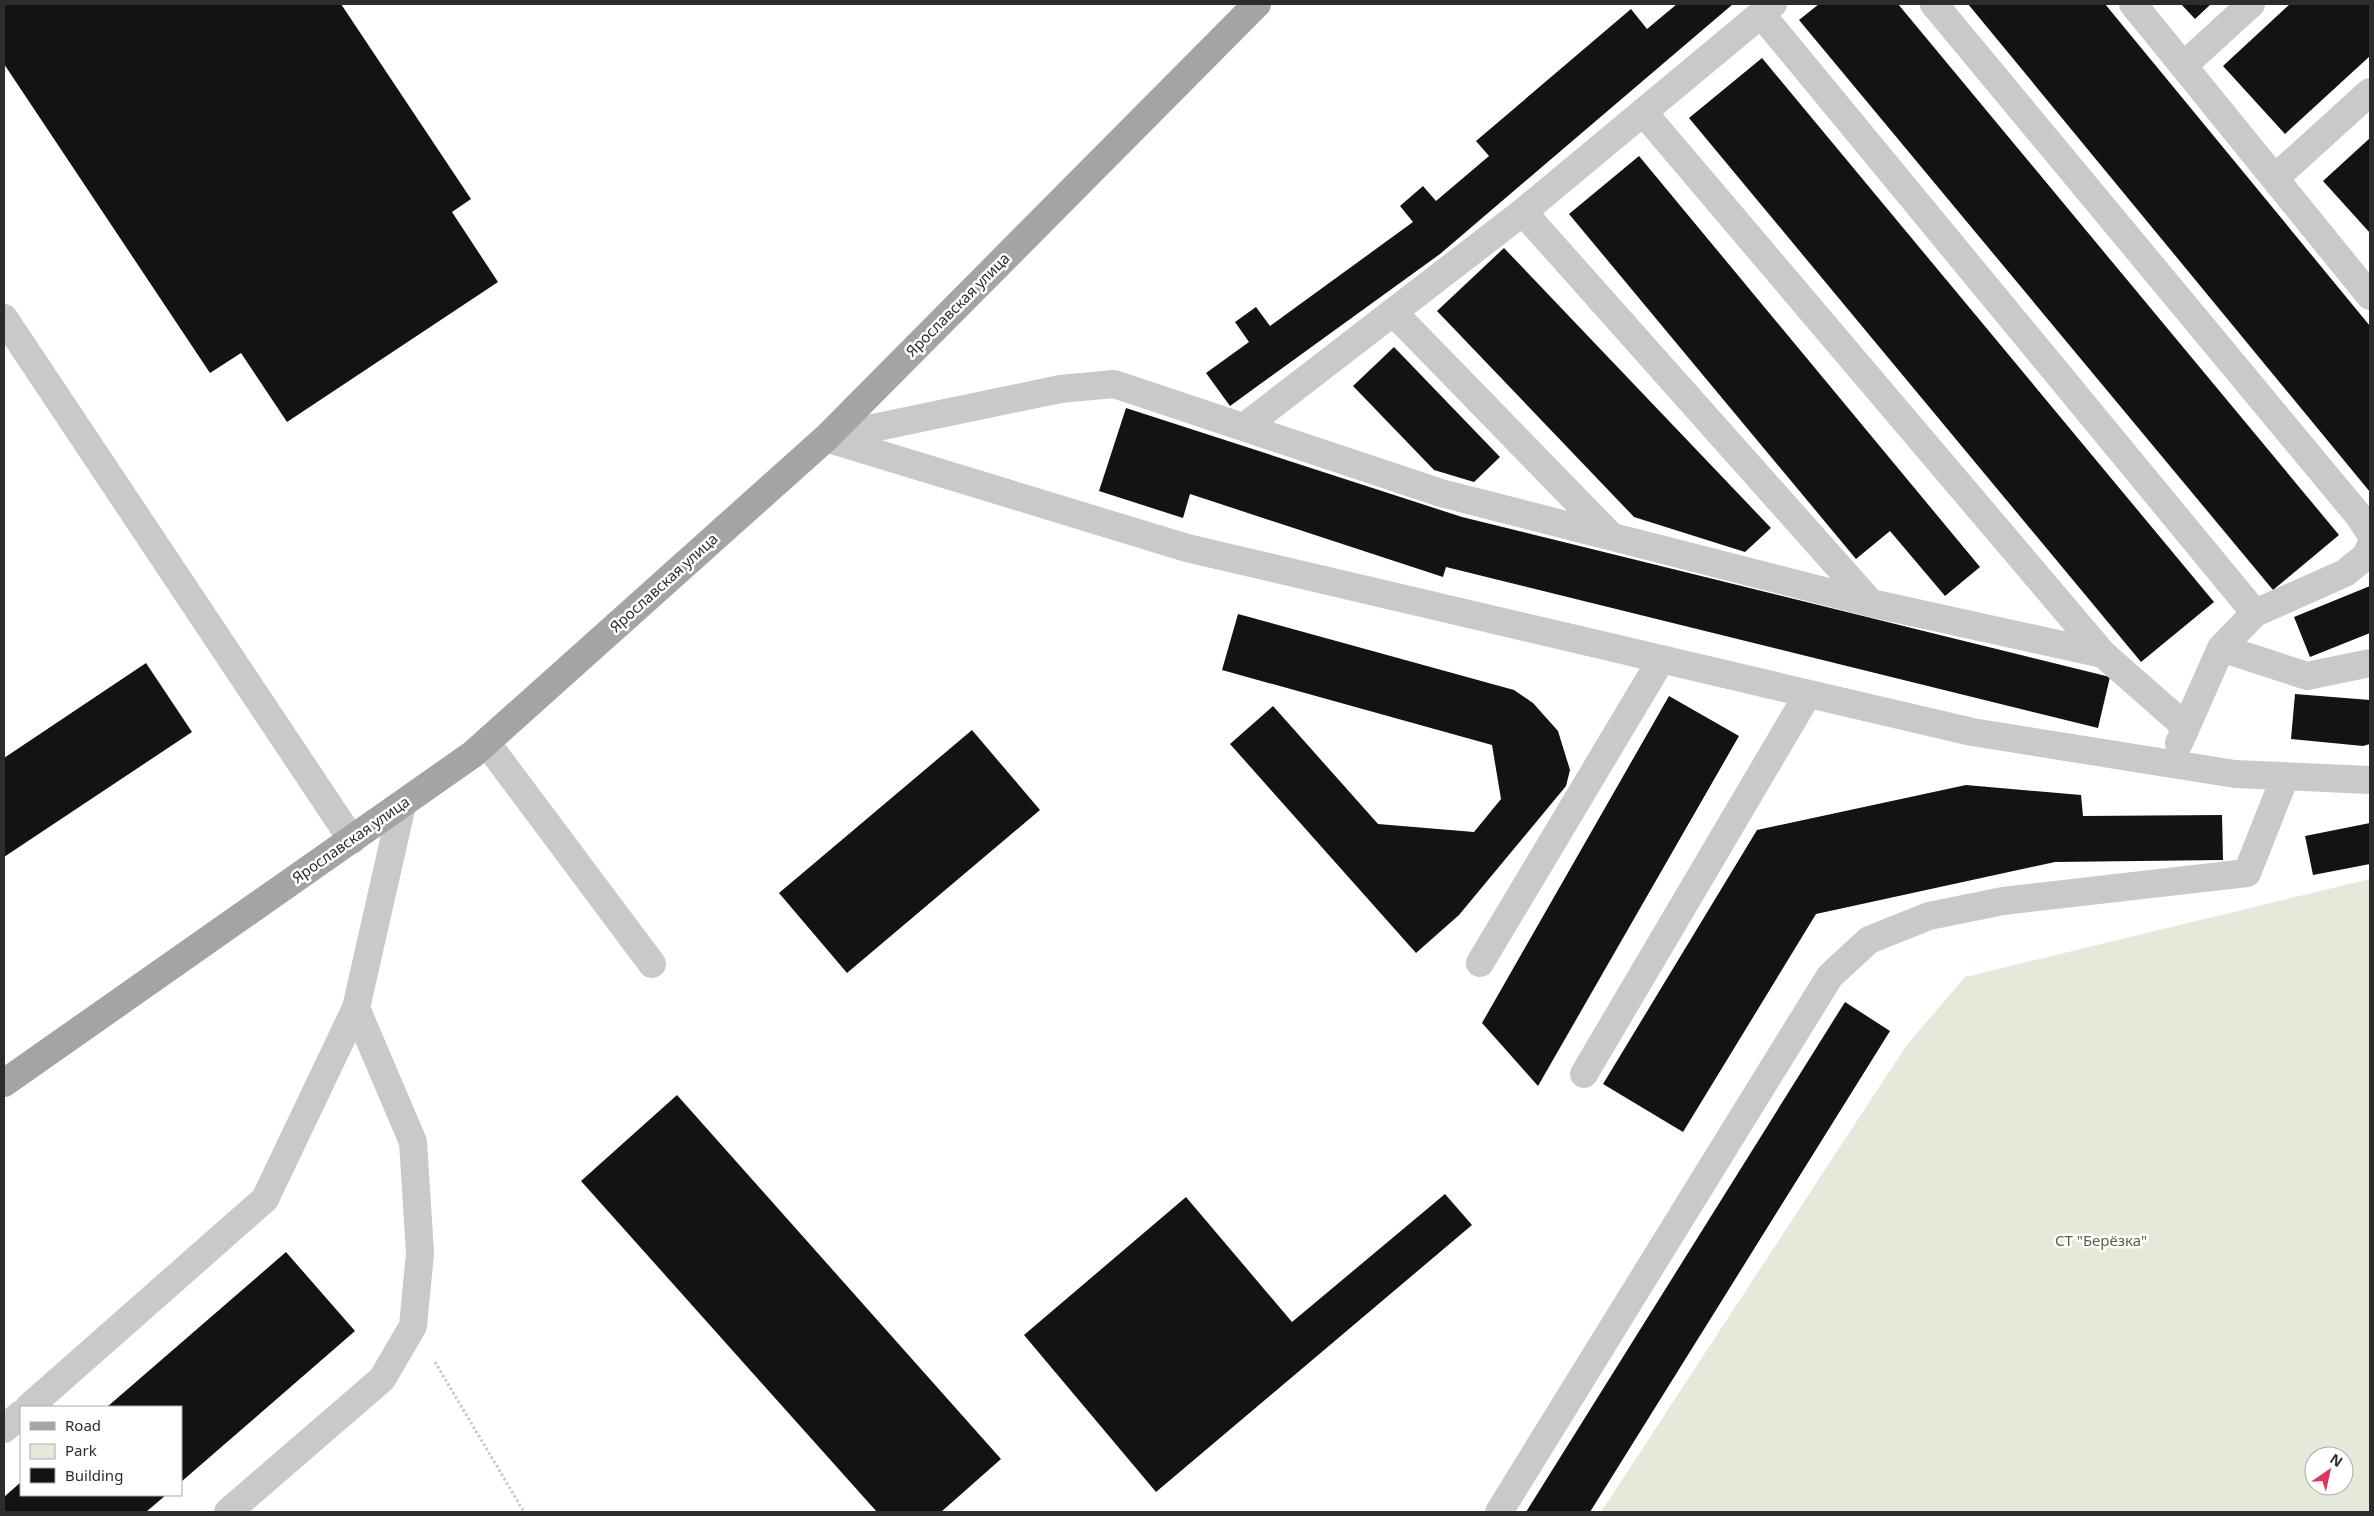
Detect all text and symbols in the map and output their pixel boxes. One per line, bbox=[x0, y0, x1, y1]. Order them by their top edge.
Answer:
street label: Ярославская улица bbox=[901, 248, 1014, 361]
street label: Ярославская улица bbox=[605, 528, 722, 636]
street label: Ярославская улица bbox=[288, 791, 413, 887]
park label: СТ "Берёзка" bbox=[2055, 1230, 2147, 1250]
legend bbox=[20, 1406, 182, 1496]
text: Road bbox=[65, 1415, 101, 1435]
text: Park bbox=[65, 1440, 97, 1460]
north arrow bbox=[2304, 1446, 2354, 1496]
text: N bbox=[2327, 1449, 2347, 1471]
text: Building bbox=[65, 1465, 123, 1485]

